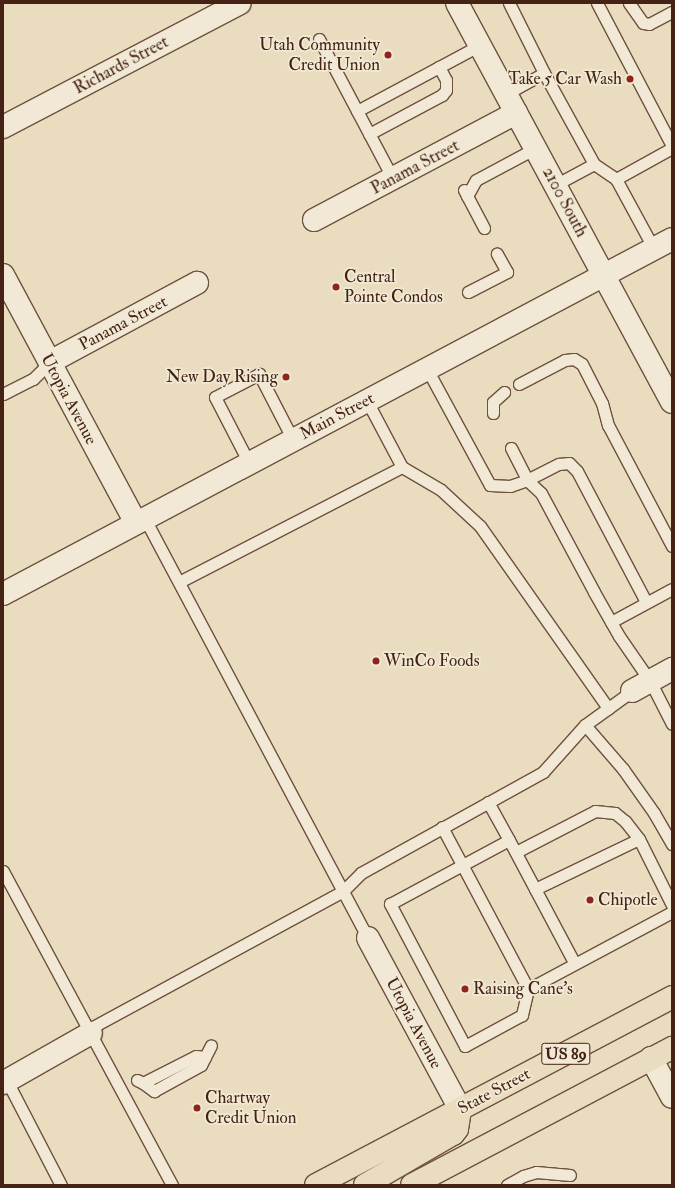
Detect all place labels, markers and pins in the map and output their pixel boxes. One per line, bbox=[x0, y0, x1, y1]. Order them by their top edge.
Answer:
place label: Utah Community Credit Union bbox=[259, 35, 380, 75]
marker: Utah Community Credit Union bbox=[383, 50, 393, 60]
place label: Take 5 Car Wash bbox=[508, 69, 622, 89]
marker: Take 5 Car Wash bbox=[625, 74, 635, 84]
place label: Central Pointe Condos bbox=[344, 267, 443, 307]
marker: Central Pointe Condos bbox=[331, 282, 341, 292]
place label: New Day Rising bbox=[166, 367, 278, 387]
marker: New Day Rising bbox=[281, 372, 291, 382]
place label: WinCo Foods bbox=[384, 651, 480, 671]
marker: WinCo Foods bbox=[371, 656, 381, 666]
place label: Chipotle bbox=[598, 890, 658, 910]
marker: Chipotle bbox=[585, 895, 595, 905]
place label: Raising Cane's bbox=[473, 979, 573, 999]
marker: Raising Cane's bbox=[460, 984, 470, 994]
place label: Chartway Credit Union bbox=[205, 1088, 297, 1128]
marker: Chartway Credit Union bbox=[192, 1103, 202, 1113]

